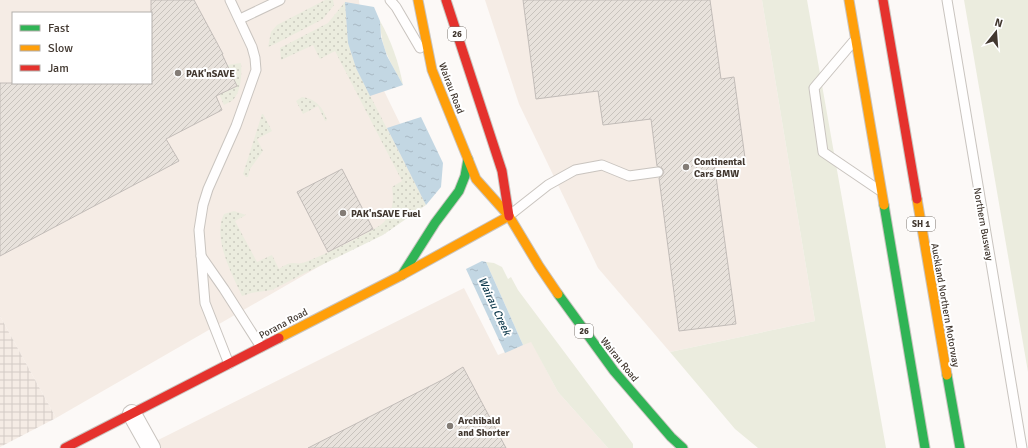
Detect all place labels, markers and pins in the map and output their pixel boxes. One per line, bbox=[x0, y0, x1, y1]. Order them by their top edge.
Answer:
marker: PAK'nSAVE bbox=[173, 68, 183, 78]
place label: PAK'nSAVE bbox=[186, 68, 235, 80]
place label: Continental Cars BMW bbox=[694, 156, 745, 180]
marker: Continental Cars BMW bbox=[681, 162, 691, 172]
marker: PAK'nSAVE Fuel bbox=[338, 208, 348, 218]
place label: PAK'nSAVE Fuel bbox=[351, 208, 421, 220]
place label: Archibald and Shorter bbox=[458, 415, 509, 439]
marker: Archibald and Shorter bbox=[445, 421, 455, 431]

